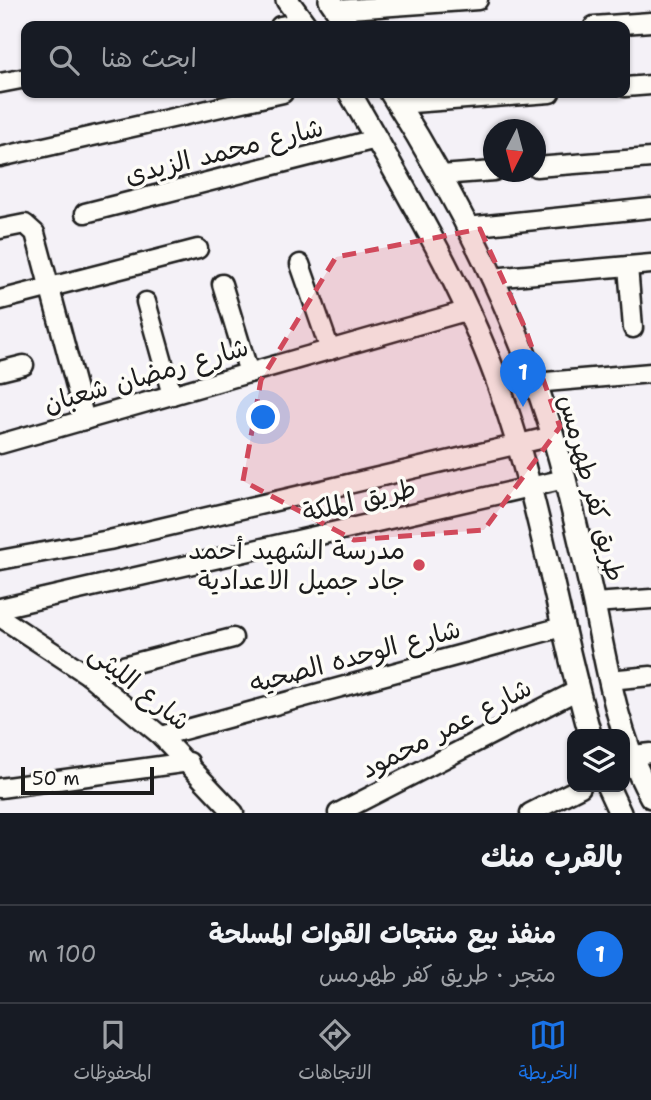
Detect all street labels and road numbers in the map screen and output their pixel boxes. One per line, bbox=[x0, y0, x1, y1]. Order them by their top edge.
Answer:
street label: شارع محمد الزيدى bbox=[121, 109, 327, 193]
street label: شارع رمضان شعبان bbox=[39, 329, 253, 421]
street label: طريق كفر طهرمس bbox=[551, 391, 634, 585]
street label: طريق الملكة bbox=[299, 469, 419, 530]
street label: شارع الوحده الصحيه bbox=[245, 611, 465, 701]
street label: شارع الليثى bbox=[82, 635, 198, 739]
street label: شارع عمر محمود bbox=[354, 669, 538, 787]

